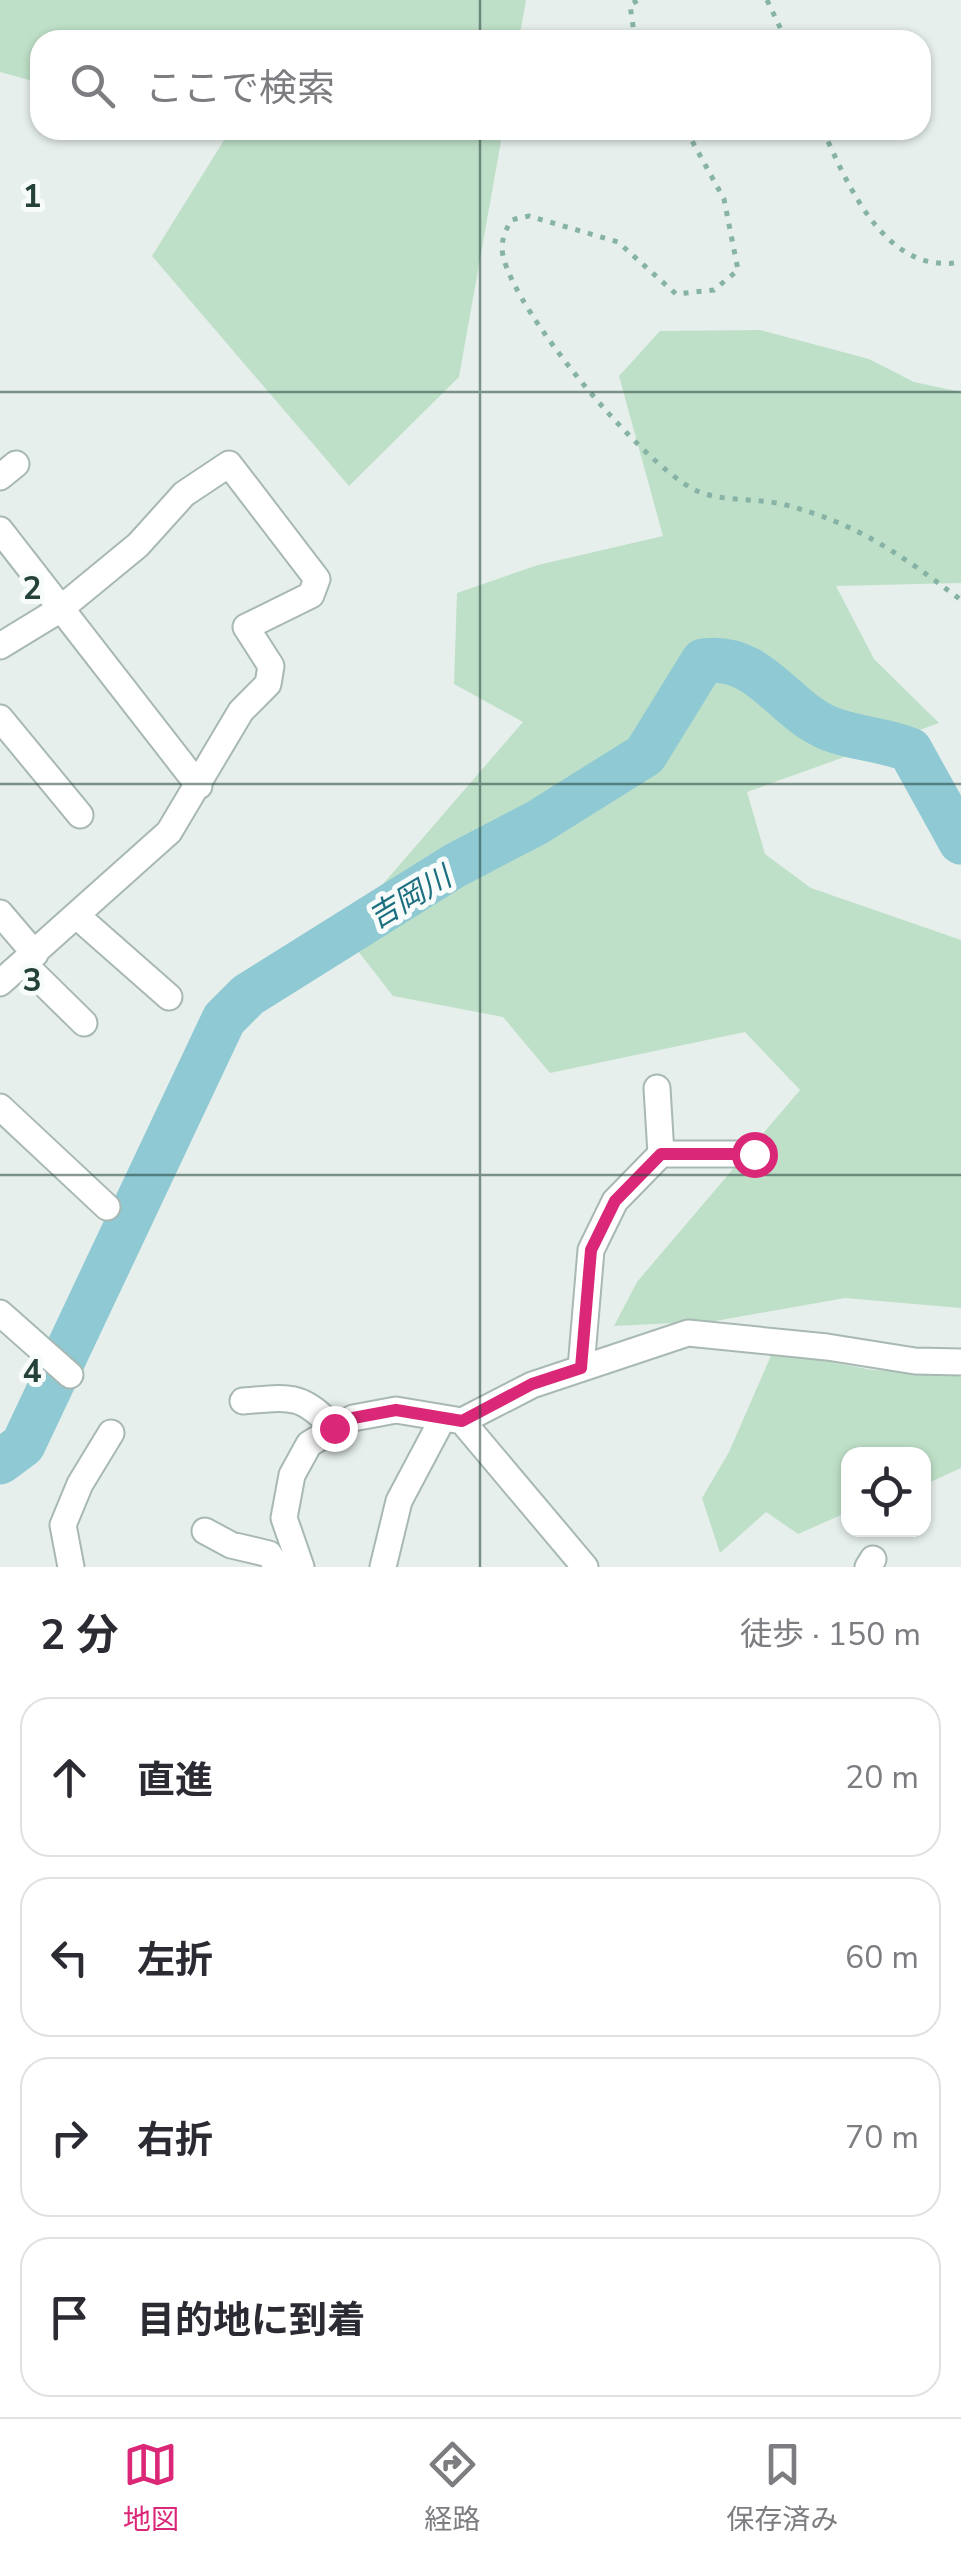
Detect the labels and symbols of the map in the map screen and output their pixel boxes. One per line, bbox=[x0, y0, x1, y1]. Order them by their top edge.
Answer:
text: 1 bbox=[22, 175, 42, 218]
text: 2 bbox=[22, 567, 42, 610]
water label: 吉岡川 bbox=[361, 856, 462, 939]
text: 3 bbox=[22, 959, 42, 1002]
route start bbox=[732, 1132, 778, 1178]
text: 4 bbox=[22, 1350, 42, 1393]
route end bbox=[312, 1406, 358, 1452]

